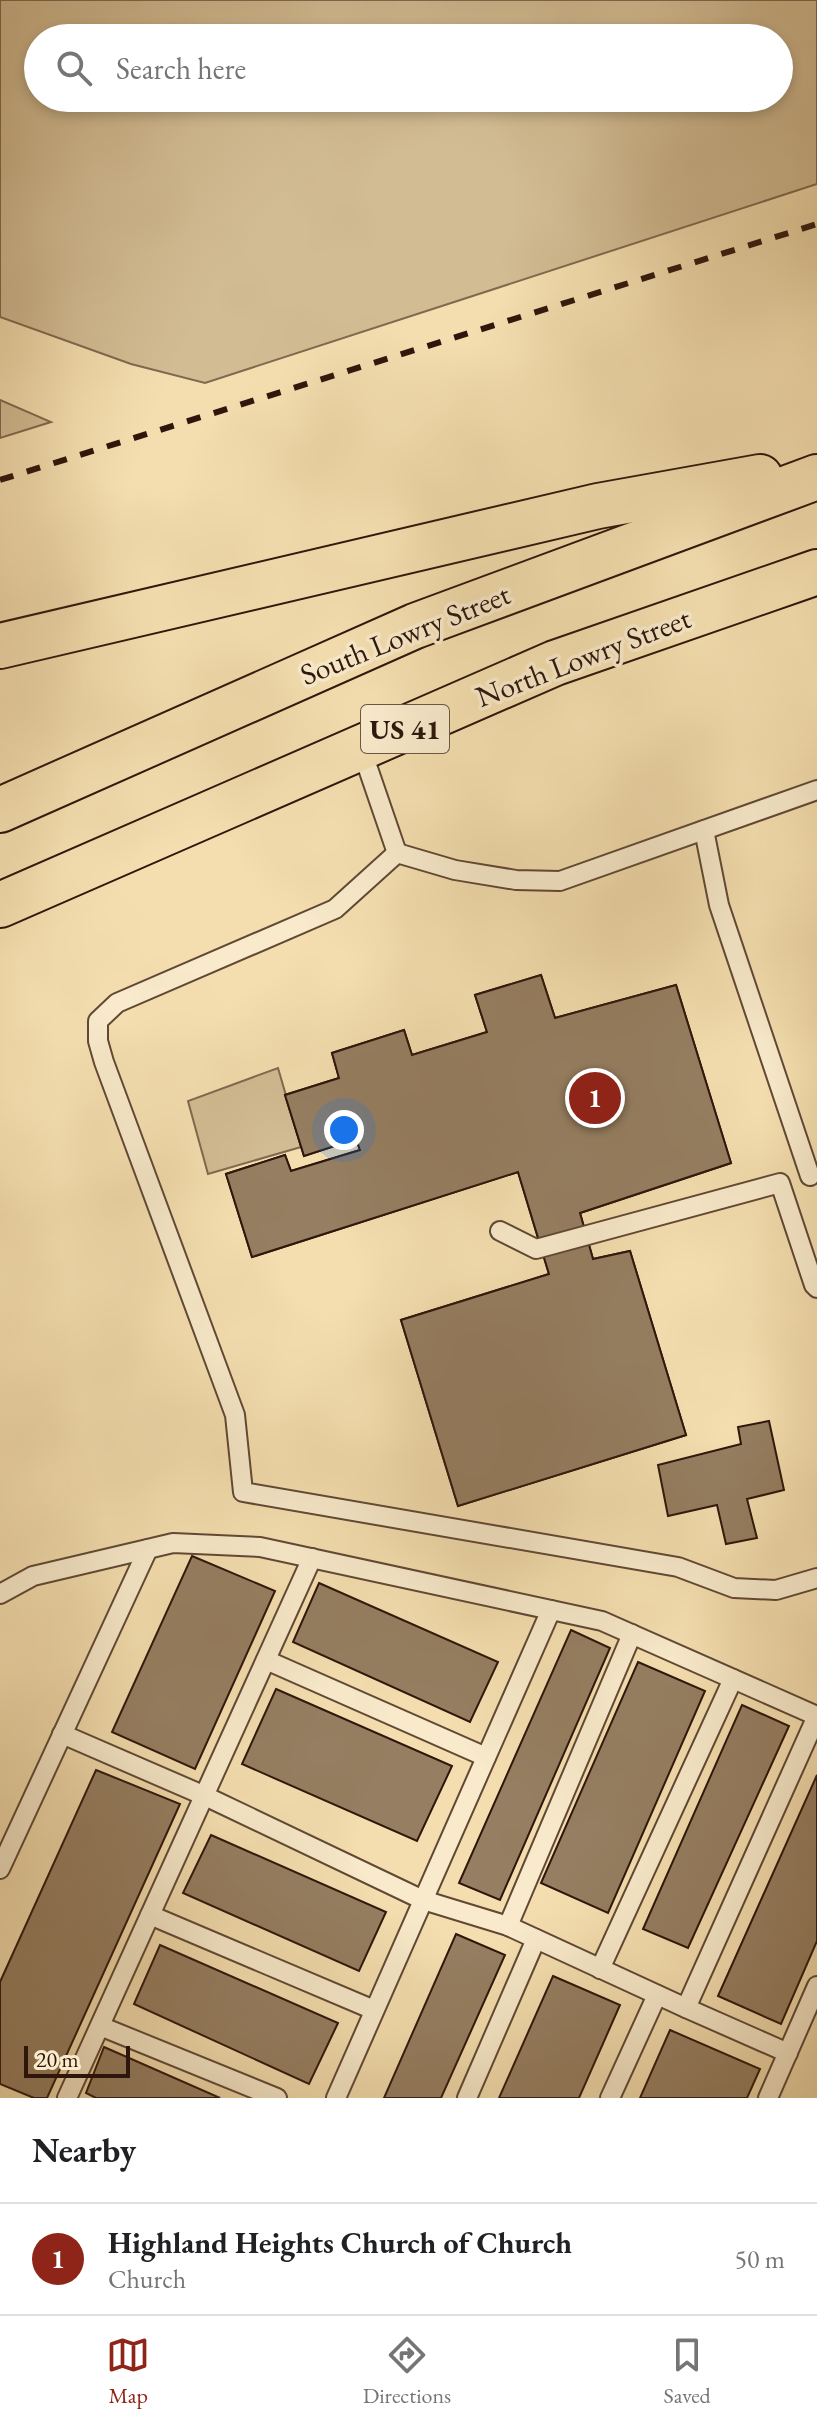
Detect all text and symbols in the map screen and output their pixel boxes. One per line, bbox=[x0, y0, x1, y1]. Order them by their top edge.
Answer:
search box bbox=[24, 24, 793, 112]
icon: search bbox=[52, 46, 96, 90]
text: Search here bbox=[116, 49, 246, 88]
street label: South Lowry Street bbox=[294, 574, 516, 694]
street label: North Lowry Street bbox=[470, 598, 697, 716]
road number: US 41 bbox=[361, 705, 449, 753]
pin: 1 bbox=[569, 1068, 621, 1128]
your location bbox=[324, 1110, 364, 1150]
scale bar bbox=[24, 2042, 130, 2078]
text: 20 m bbox=[36, 2045, 79, 2074]
text: Nearby bbox=[32, 2128, 136, 2172]
text: Highland Heights Church of Church bbox=[108, 2223, 572, 2262]
text: 1 bbox=[51, 2242, 65, 2276]
text: 50 m bbox=[735, 2242, 785, 2276]
text: Church bbox=[108, 2262, 186, 2296]
tab: Map bbox=[106, 2333, 150, 2410]
tab: Directions bbox=[363, 2333, 451, 2410]
tab: Saved bbox=[664, 2333, 711, 2410]

